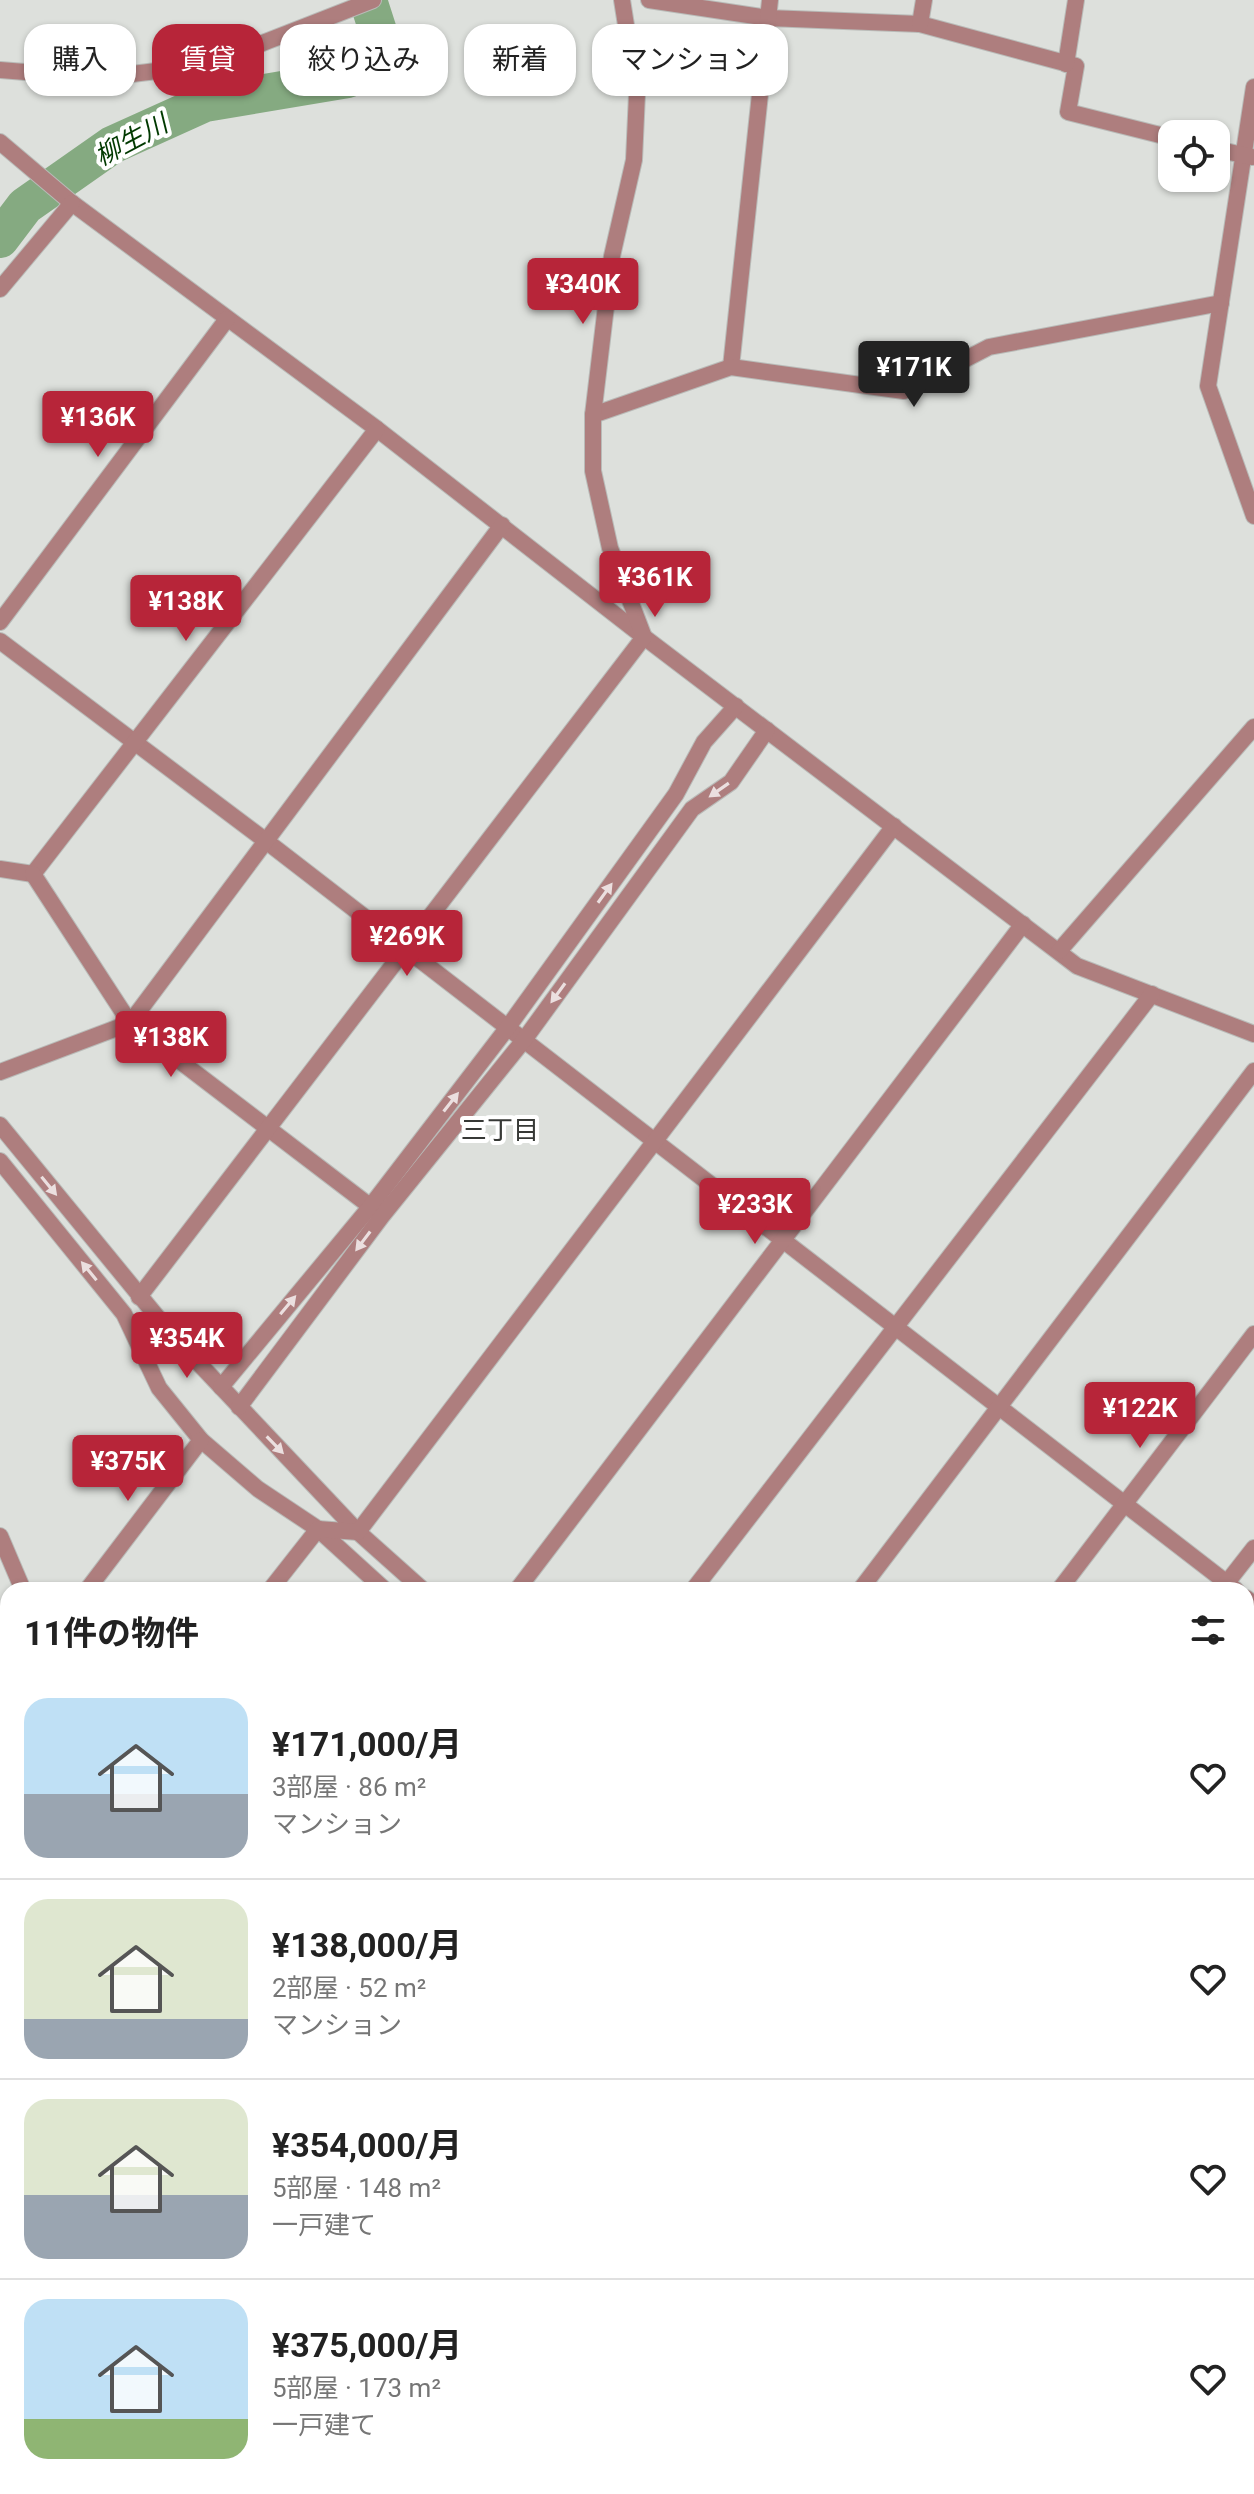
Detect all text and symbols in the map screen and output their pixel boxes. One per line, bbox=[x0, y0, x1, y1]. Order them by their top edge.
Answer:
chip: 購入 bbox=[24, 24, 136, 96]
chip: 賃貸 bbox=[152, 24, 264, 96]
chip: 絞り込み bbox=[280, 24, 448, 96]
chip: 新着 bbox=[464, 24, 576, 96]
chip: マンション bbox=[592, 24, 788, 96]
water label: 柳生川 bbox=[90, 107, 175, 172]
map controls bbox=[1158, 120, 1230, 192]
button: locate bbox=[1158, 120, 1230, 192]
pin: ¥340K bbox=[527, 258, 639, 326]
text: ¥340K bbox=[545, 269, 621, 299]
pin: ¥171K bbox=[858, 341, 970, 409]
text: ¥171K bbox=[876, 352, 952, 382]
pin: ¥136K bbox=[42, 391, 154, 459]
text: ¥136K bbox=[60, 402, 136, 432]
pin: ¥361K bbox=[599, 551, 711, 619]
text: ¥361K bbox=[617, 562, 693, 592]
pin: ¥138K bbox=[130, 575, 242, 643]
text: ¥138K bbox=[148, 586, 224, 616]
one-way arrow bbox=[708, 782, 729, 797]
one-way arrow bbox=[597, 882, 613, 904]
pin: ¥269K bbox=[351, 910, 463, 978]
text: ¥269K bbox=[369, 921, 445, 951]
one-way arrow bbox=[551, 983, 567, 1003]
pin: ¥138K bbox=[115, 1011, 227, 1079]
text: ¥138K bbox=[133, 1022, 209, 1052]
one-way arrow bbox=[442, 1092, 458, 1112]
district label: 三丁目 bbox=[461, 1115, 539, 1145]
one-way arrow bbox=[40, 1175, 57, 1195]
pin: ¥233K bbox=[699, 1178, 811, 1246]
text: ¥233K bbox=[717, 1189, 793, 1219]
one-way arrow bbox=[355, 1230, 371, 1252]
one-way arrow bbox=[81, 1261, 98, 1281]
one-way arrow bbox=[279, 1296, 296, 1316]
pin: ¥354K bbox=[131, 1312, 243, 1380]
text: ¥354K bbox=[149, 1323, 225, 1353]
pin: ¥122K bbox=[1084, 1382, 1196, 1450]
text: ¥122K bbox=[1102, 1393, 1178, 1423]
pin: ¥375K bbox=[72, 1435, 184, 1503]
one-way arrow bbox=[266, 1435, 284, 1454]
text: ¥375K bbox=[90, 1446, 166, 1476]
icon: filters bbox=[1186, 1608, 1230, 1652]
text: 11件の物件 bbox=[24, 1613, 199, 1653]
text: ¥171,000/月 bbox=[272, 1724, 462, 1764]
icon: home bbox=[88, 1730, 184, 1826]
icon: heart bbox=[1186, 1756, 1230, 1800]
text: 3部屋 · 86 m² bbox=[272, 1772, 426, 1802]
text: マンション bbox=[272, 1809, 402, 1839]
text: ¥138,000/月 bbox=[272, 1925, 462, 1965]
icon: home bbox=[88, 1931, 184, 2027]
icon: heart bbox=[1186, 1957, 1230, 2001]
text: 2部屋 · 52 m² bbox=[272, 1973, 426, 2003]
text: マンション bbox=[272, 2010, 402, 2040]
text: ¥354,000/月 bbox=[272, 2125, 462, 2165]
icon: home bbox=[88, 2131, 184, 2227]
icon: heart bbox=[1186, 2157, 1230, 2201]
text: 5部屋 · 148 m² bbox=[272, 2173, 441, 2203]
text: 一戸建て bbox=[272, 2210, 376, 2240]
text: ¥375,000/月 bbox=[272, 2325, 462, 2365]
icon: home bbox=[88, 2331, 184, 2427]
icon: heart bbox=[1186, 2357, 1230, 2401]
text: 5部屋 · 173 m² bbox=[272, 2373, 441, 2403]
text: 一戸建て bbox=[272, 2410, 376, 2440]

